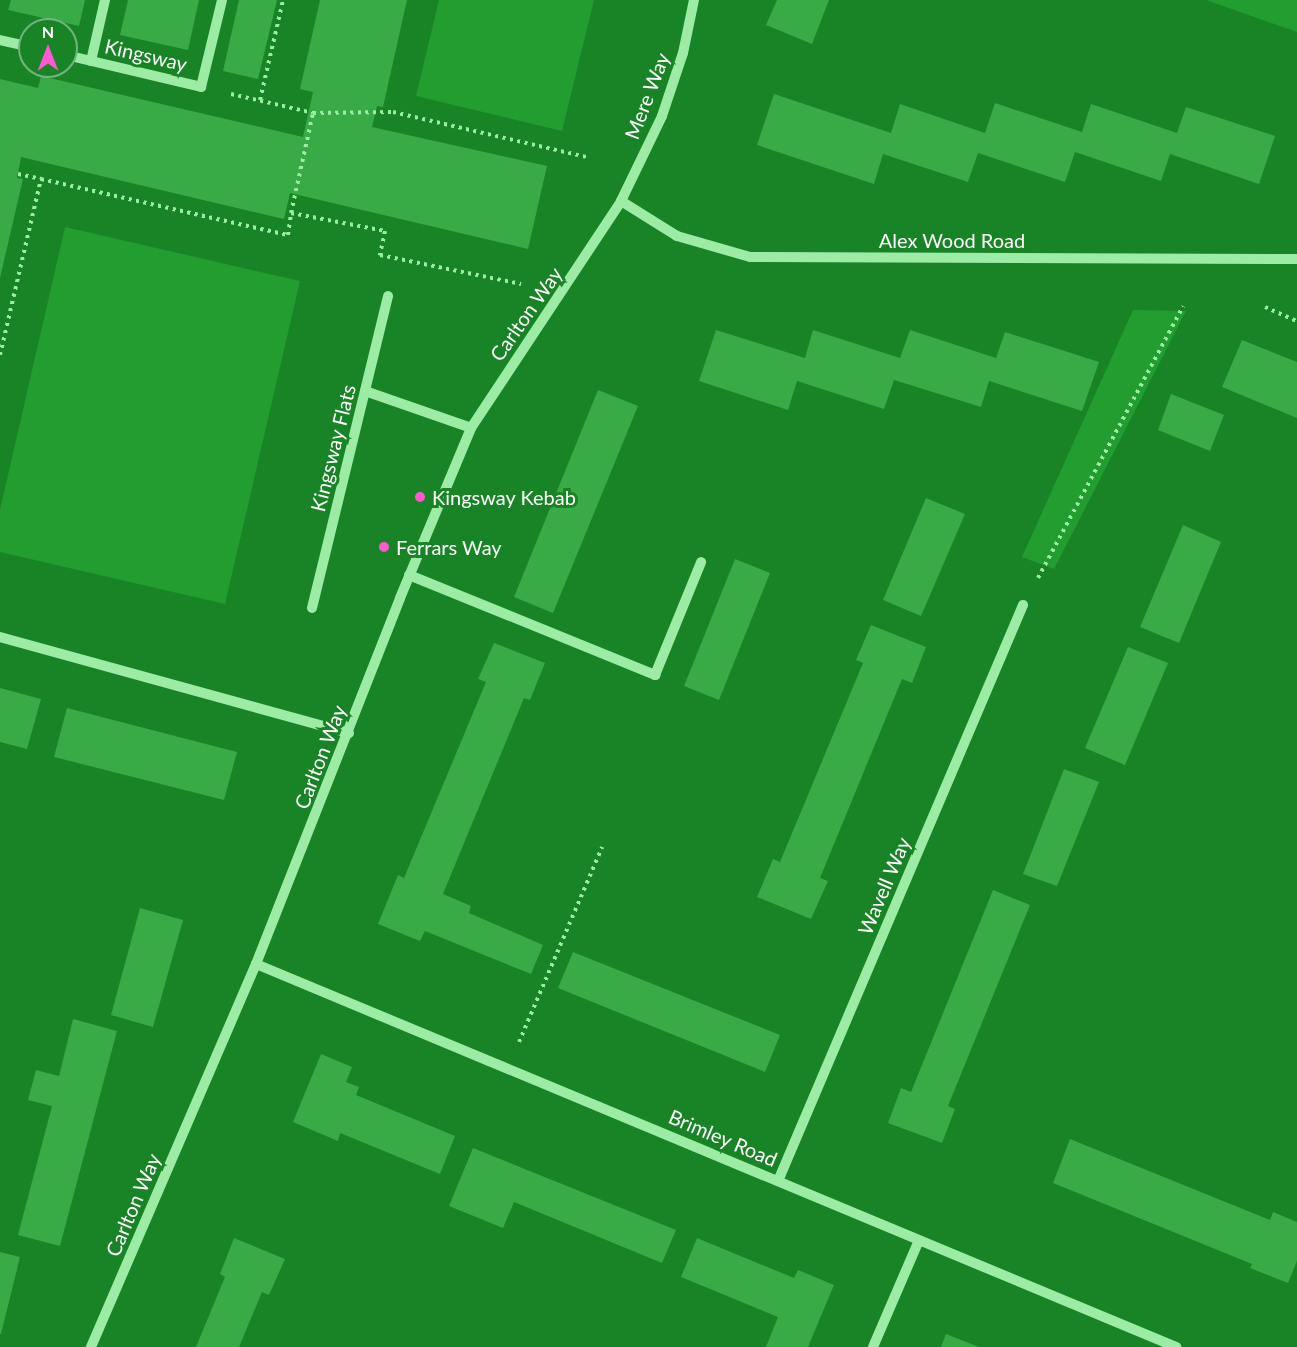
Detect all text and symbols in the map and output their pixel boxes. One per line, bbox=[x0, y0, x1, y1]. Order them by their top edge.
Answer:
north arrow bbox=[18, 18, 78, 78]
text: N bbox=[42, 22, 54, 41]
street label: Kingsway bbox=[102, 34, 190, 76]
street label: Mere Way bbox=[619, 49, 675, 143]
street label: Alex Wood Road bbox=[879, 228, 1025, 252]
street label: Carlton Way bbox=[485, 262, 567, 366]
street label: Kingsway Flats bbox=[306, 382, 360, 514]
place label: Kingsway Kebab bbox=[432, 485, 576, 509]
marker: Kingsway Kebab bbox=[413, 490, 427, 504]
place label: Ferrars Way bbox=[396, 535, 502, 559]
marker: Ferrars Way bbox=[377, 540, 391, 554]
street label: Carlton Way bbox=[289, 702, 351, 812]
street label: Wavell Way bbox=[853, 833, 915, 939]
street label: Brimley Road bbox=[665, 1104, 781, 1172]
street label: Carlton Way bbox=[101, 1150, 165, 1260]

